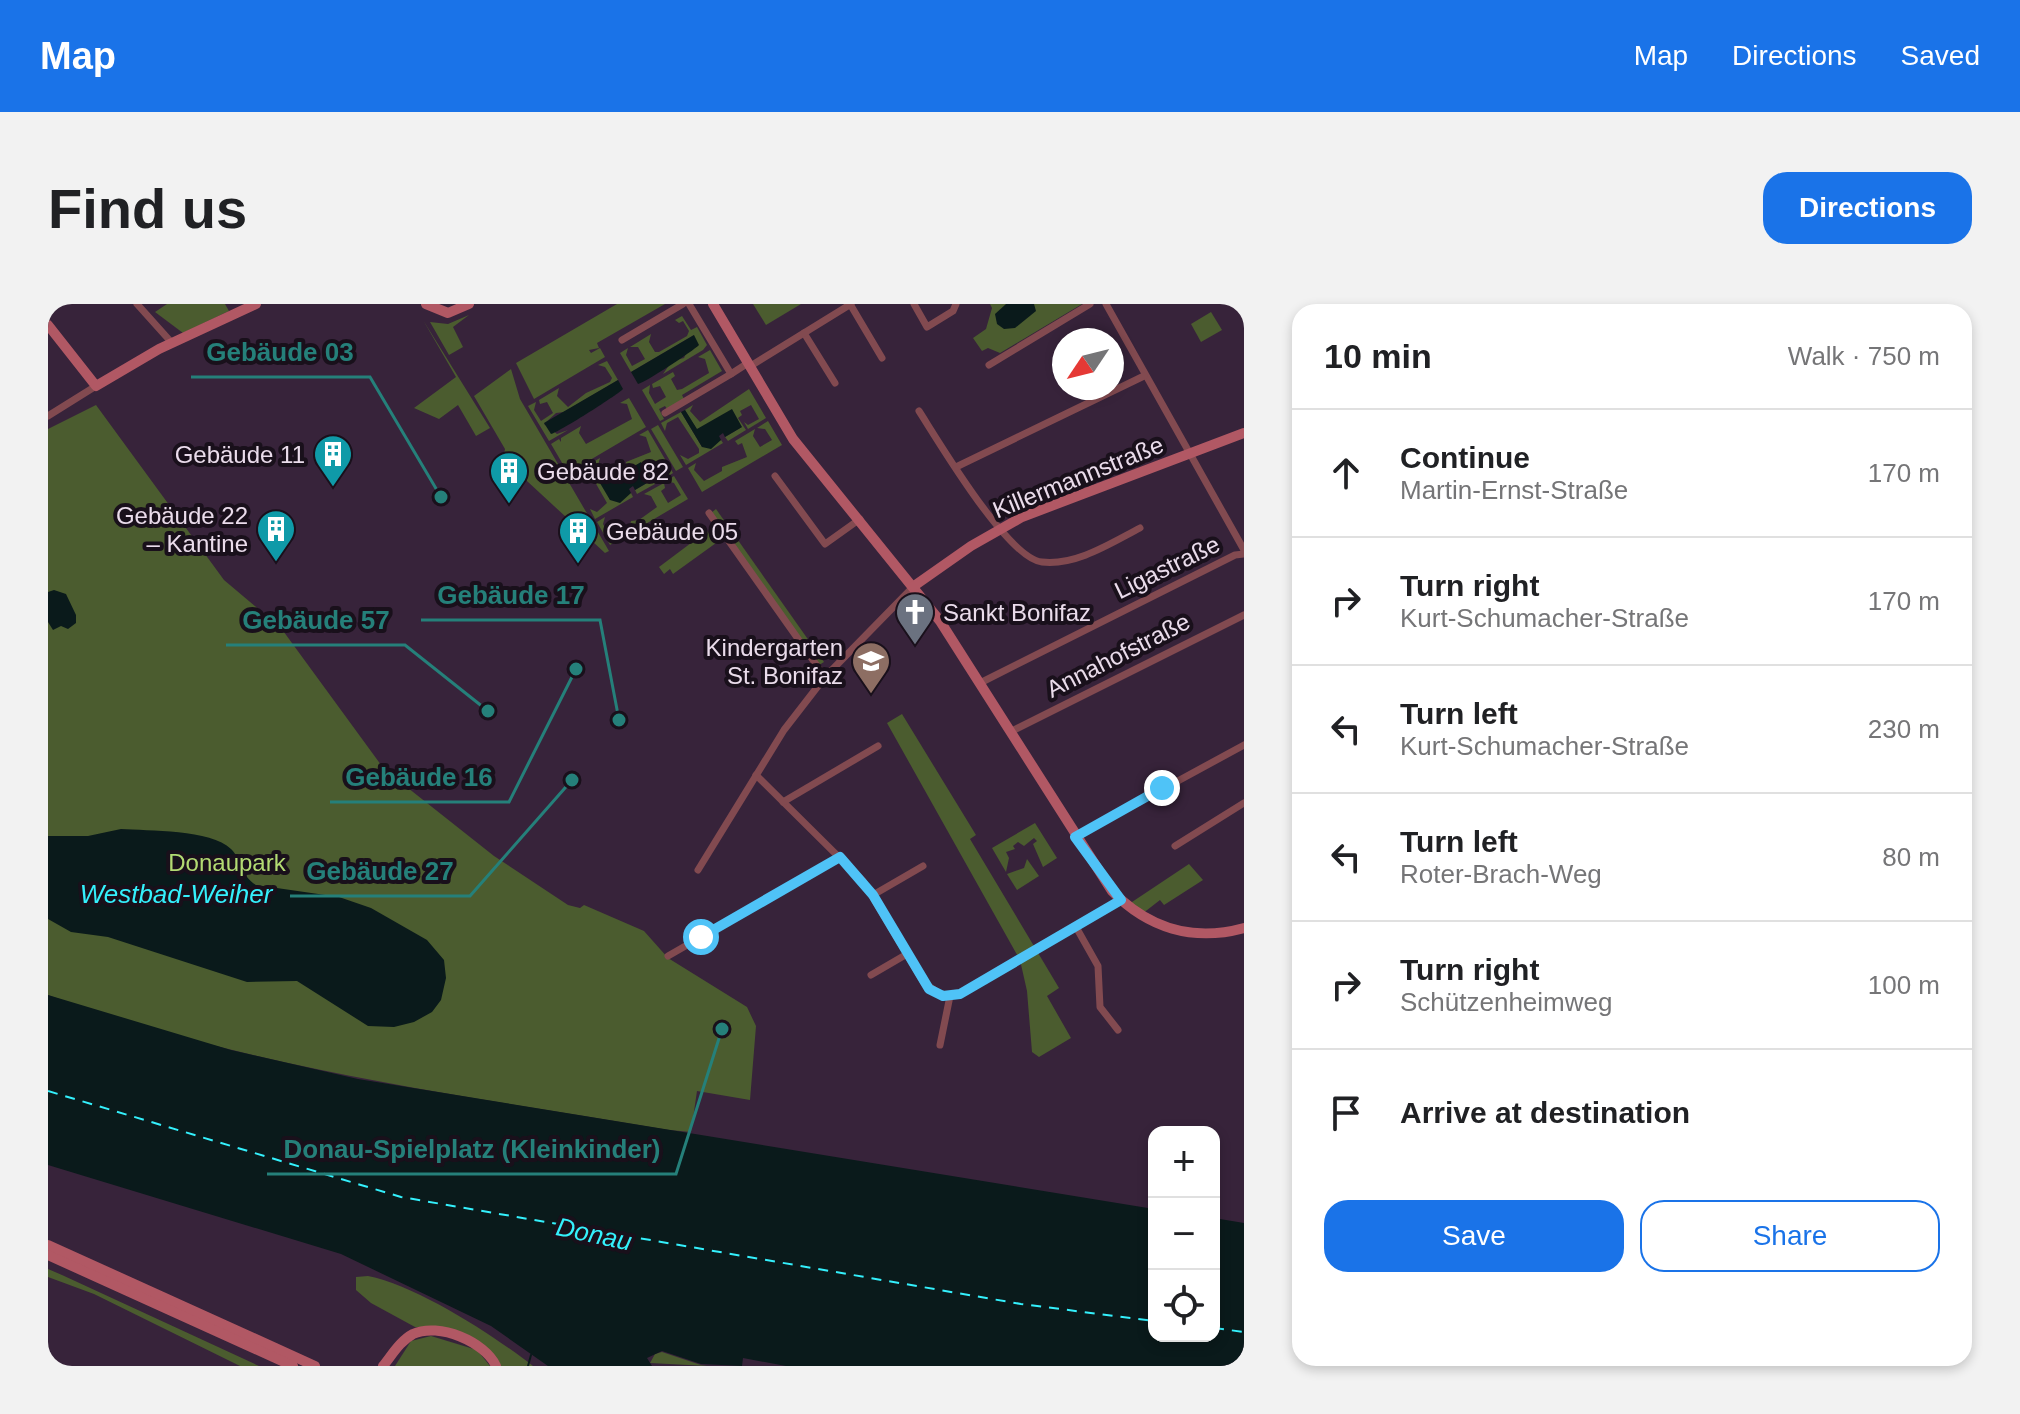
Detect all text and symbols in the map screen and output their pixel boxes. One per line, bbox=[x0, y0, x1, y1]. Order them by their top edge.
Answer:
text: Map bbox=[40, 35, 116, 77]
text: Map bbox=[1634, 40, 1688, 71]
text: Directions bbox=[1732, 40, 1857, 71]
text: Saved bbox=[1901, 40, 1980, 71]
button: Directions bbox=[1763, 172, 1972, 244]
text: Find us bbox=[48, 177, 247, 240]
callout: Gebäude 03 bbox=[191, 327, 370, 377]
north arrow bbox=[1052, 328, 1124, 400]
text: Gebäude 03 bbox=[206, 337, 354, 367]
text: 10 min bbox=[1324, 337, 1432, 375]
text: Walk · 750 m bbox=[1788, 341, 1940, 371]
street label: Killermannstraße bbox=[989, 431, 1167, 523]
building icon: Gebäude 11 bbox=[312, 433, 354, 488]
place label: Gebäude 11 bbox=[175, 441, 305, 468]
text: Continue bbox=[1400, 441, 1530, 474]
building icon: Gebäude 82 bbox=[488, 450, 530, 505]
icon: ahead bbox=[1324, 451, 1368, 495]
place label: Gebäude 82 bbox=[537, 458, 669, 485]
text: 170 m bbox=[1868, 458, 1940, 488]
text: Martin-Ernst-Straße bbox=[1400, 475, 1628, 505]
place label: Gebäude 22 – Kantine bbox=[116, 502, 248, 557]
building icon: Gebäude 22 – Kantine bbox=[255, 508, 297, 563]
building icon: Gebäude 05 bbox=[557, 510, 599, 565]
place label: Gebäude 05 bbox=[606, 518, 738, 545]
street label: Ligastraße bbox=[1110, 530, 1224, 604]
text: Turn right bbox=[1400, 569, 1539, 602]
callout: Gebäude 17 bbox=[421, 570, 600, 620]
icon: right bbox=[1324, 579, 1368, 623]
text: Gebäude 17 bbox=[437, 580, 585, 610]
text: 170 m bbox=[1868, 586, 1940, 616]
church icon: Sankt Bonifaz bbox=[894, 591, 936, 646]
callout: Gebäude 57 bbox=[226, 595, 405, 645]
place label: Sankt Bonifaz bbox=[943, 599, 1091, 626]
text: Kurt-Schumacher-Straße bbox=[1400, 603, 1689, 633]
text: Gebäude 57 bbox=[242, 605, 390, 635]
street label: Annahofstraße bbox=[1042, 607, 1194, 703]
place label: Kindergarten St. Bonifaz bbox=[706, 634, 843, 689]
school or university icon: Kindergarten St. Bonifaz bbox=[850, 640, 892, 695]
text: Turn left bbox=[1400, 697, 1518, 730]
icon: left bbox=[1324, 707, 1368, 751]
text: 230 m bbox=[1868, 714, 1940, 744]
text: Kurt-Schumacher-Straße bbox=[1400, 731, 1689, 761]
callout: Gebäude 16 bbox=[330, 752, 509, 802]
text: Gebäude 16 bbox=[345, 762, 493, 792]
route end bbox=[1144, 770, 1180, 806]
text: Turn left bbox=[1400, 825, 1518, 858]
icon: left bbox=[1324, 835, 1368, 879]
text: 80 m bbox=[1882, 842, 1940, 872]
callout: Gebäude 27 bbox=[290, 846, 470, 896]
park label: Donaupark bbox=[168, 849, 287, 876]
text: Gebäude 27 bbox=[306, 856, 454, 886]
text: Roter-Brach-Weg bbox=[1400, 859, 1602, 889]
water label: Westbad-Weiher bbox=[80, 879, 274, 909]
route start bbox=[683, 919, 719, 955]
text: Turn right bbox=[1400, 953, 1539, 986]
icon: right bbox=[1324, 963, 1368, 1007]
text: 100 m bbox=[1868, 970, 1940, 1000]
text: Schützenheimweg bbox=[1400, 987, 1612, 1017]
icon: arrive bbox=[1324, 1091, 1368, 1135]
text: Arrive at destination bbox=[1400, 1096, 1690, 1129]
callout: Donau-Spielplatz (Kleinkinder) bbox=[267, 1124, 676, 1174]
map controls bbox=[1148, 1126, 1220, 1342]
button: + bbox=[1148, 1126, 1220, 1198]
text: Donau-Spielplatz (Kleinkinder) bbox=[283, 1134, 661, 1164]
button: − bbox=[1148, 1198, 1220, 1270]
button: Save bbox=[1324, 1200, 1624, 1272]
button: Share bbox=[1640, 1200, 1940, 1272]
water label: Donau bbox=[553, 1211, 635, 1257]
button: locate bbox=[1148, 1270, 1220, 1342]

